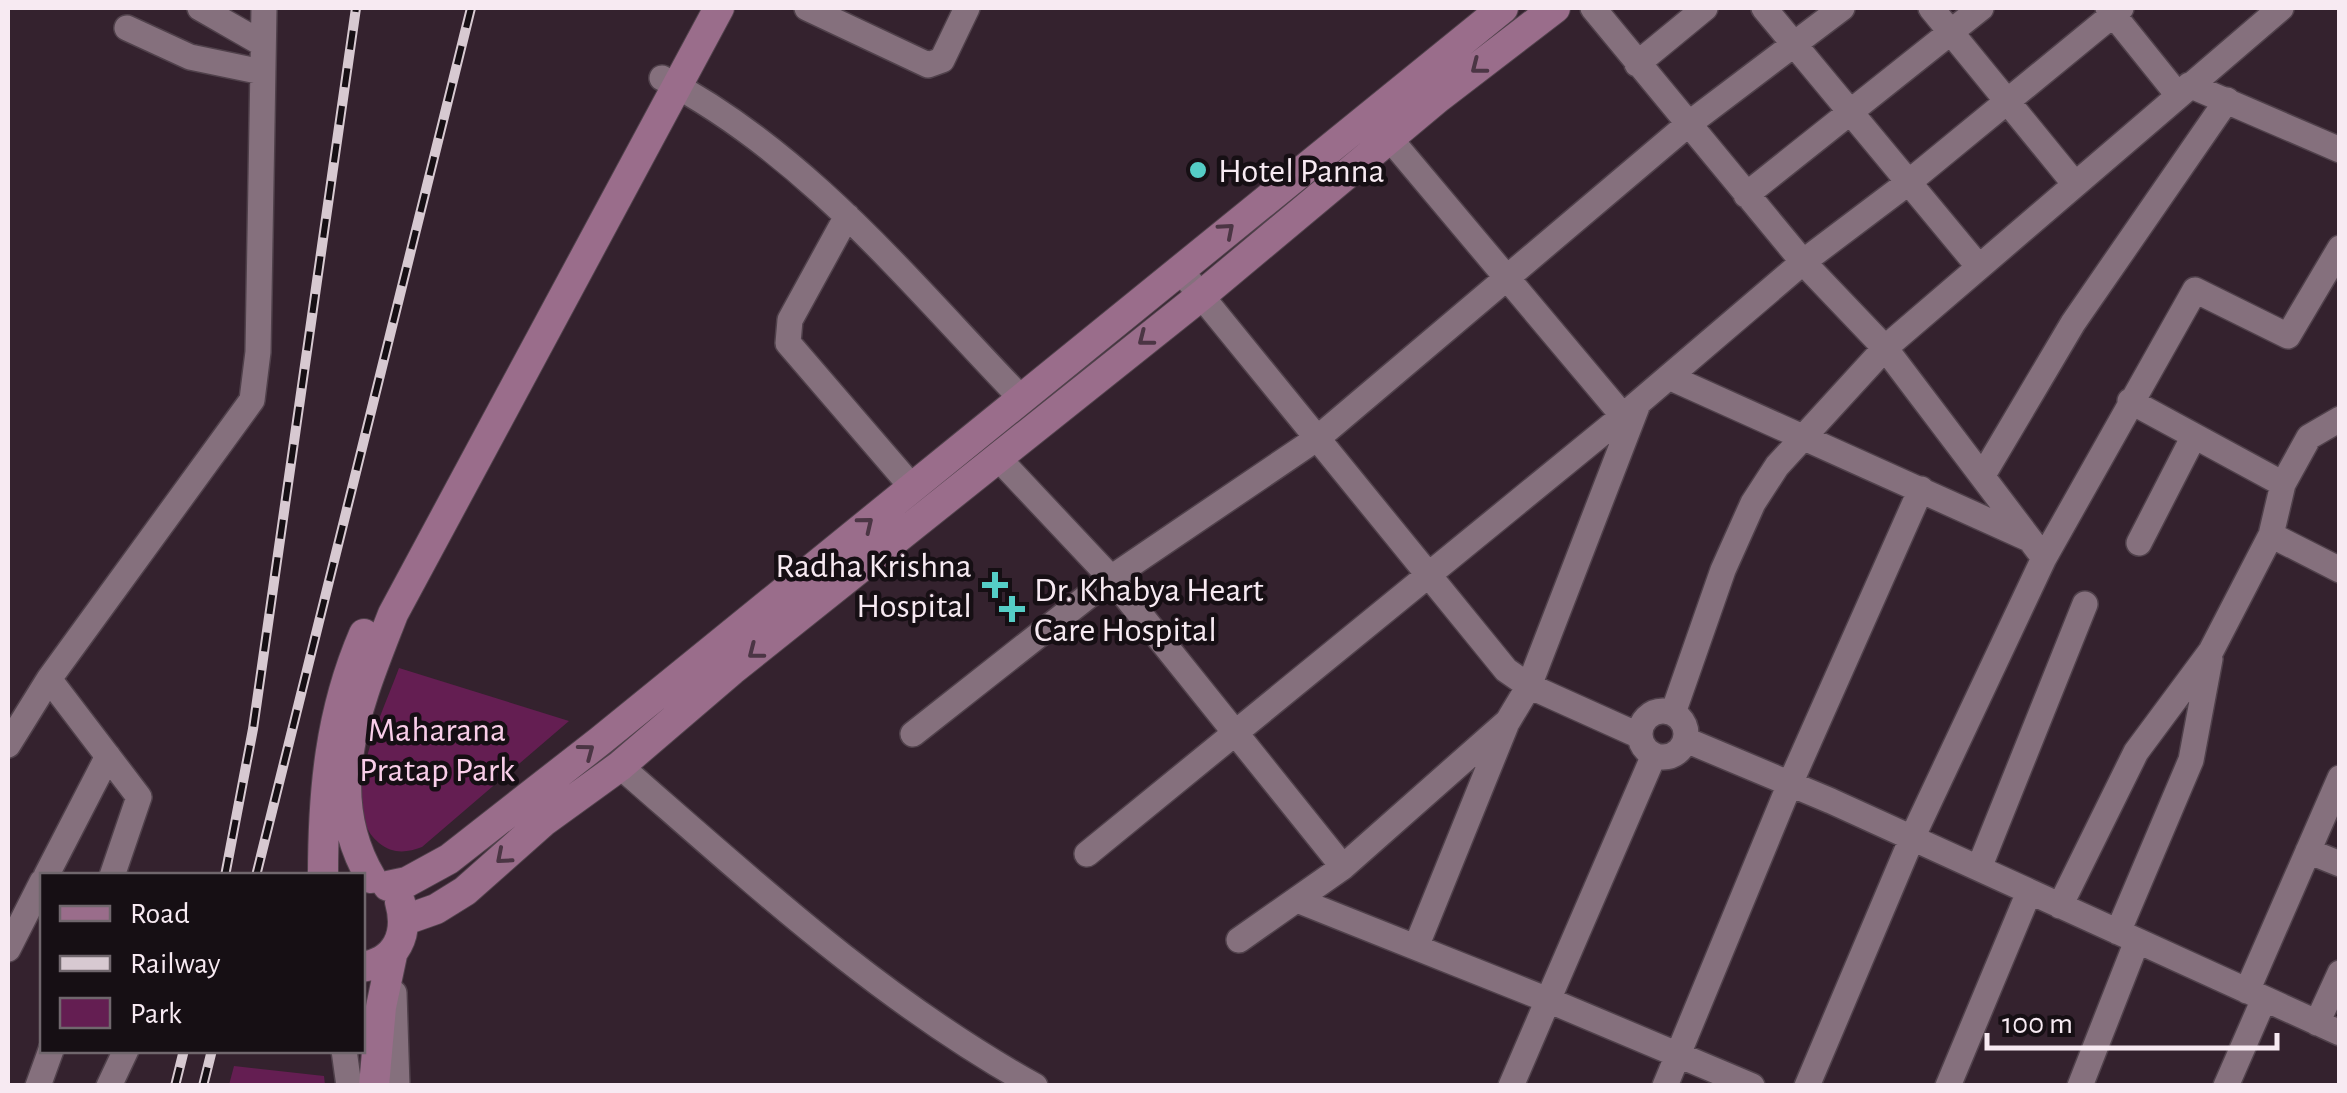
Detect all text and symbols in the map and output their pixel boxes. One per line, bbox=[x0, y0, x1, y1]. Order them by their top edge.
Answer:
one-way arrow bbox=[1471, 55, 1489, 73]
place label: Hotel Panna bbox=[1218, 154, 1385, 189]
marker: Hotel Panna bbox=[1187, 159, 1209, 181]
one-way arrow bbox=[1215, 224, 1234, 242]
one-way arrow bbox=[1138, 327, 1156, 344]
one-way arrow bbox=[855, 518, 873, 536]
place label: Radha Krishna Hospital bbox=[775, 549, 972, 624]
marker: Radha Krishna Hospital bbox=[982, 572, 1008, 598]
place label: Dr. Khabya Heart Care Hospital bbox=[1034, 573, 1264, 648]
marker: Dr. Khabya Heart Care Hospital bbox=[999, 596, 1025, 622]
one-way arrow bbox=[748, 640, 766, 658]
park label: Maharana Pratap Park bbox=[359, 713, 515, 788]
one-way arrow bbox=[576, 745, 594, 762]
one-way arrow bbox=[496, 845, 515, 863]
legend bbox=[40, 873, 365, 1053]
text: Road bbox=[130, 899, 190, 929]
text: Railway bbox=[130, 949, 221, 979]
scale bar bbox=[1987, 988, 2277, 1050]
text: Park bbox=[130, 999, 182, 1029]
text: 100 m bbox=[2002, 1009, 2073, 1039]

